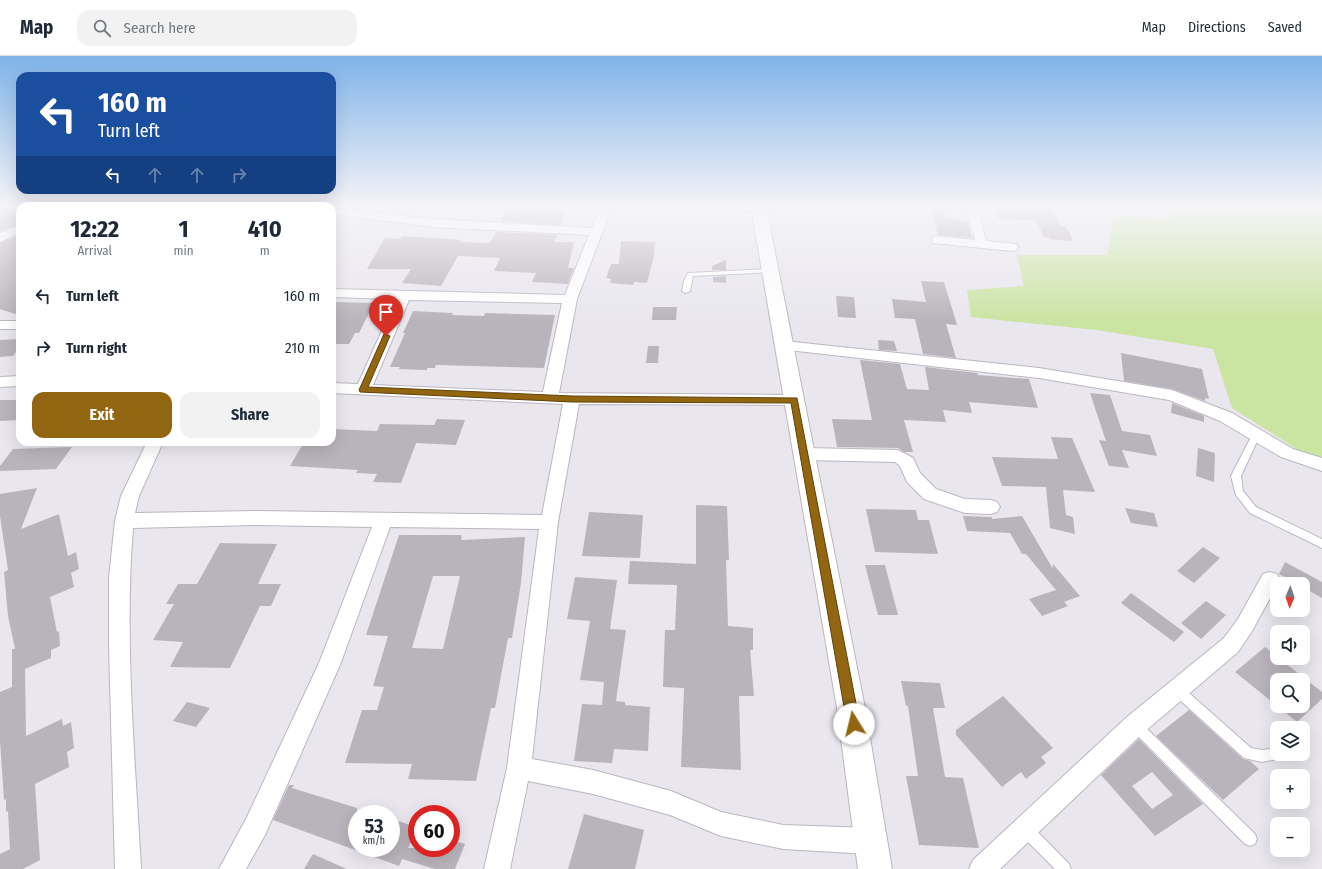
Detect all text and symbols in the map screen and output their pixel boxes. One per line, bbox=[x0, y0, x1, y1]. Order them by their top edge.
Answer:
search box bbox=[77, 10, 357, 46]
text: Map bbox=[20, 16, 53, 39]
icon: search bbox=[91, 17, 113, 39]
text: Search here bbox=[123, 19, 196, 37]
text: Map bbox=[1142, 19, 1166, 36]
text: Directions bbox=[1188, 19, 1246, 36]
text: Saved bbox=[1268, 19, 1302, 36]
text: 160 m bbox=[98, 86, 167, 119]
icon: left bbox=[32, 88, 84, 140]
text: Turn left bbox=[98, 120, 160, 142]
icon: left bbox=[102, 164, 124, 186]
icon: ahead bbox=[144, 164, 166, 186]
icon: ahead bbox=[186, 164, 208, 186]
icon: right bbox=[228, 164, 250, 186]
text: 12:22 bbox=[70, 215, 119, 243]
text: 1 bbox=[178, 215, 189, 243]
text: 410 bbox=[248, 215, 282, 243]
text: Arrival bbox=[77, 243, 112, 258]
text: min bbox=[173, 243, 194, 258]
text: m bbox=[260, 243, 270, 258]
icon: left bbox=[32, 285, 54, 307]
text: Turn left bbox=[66, 287, 119, 305]
text: 160 m bbox=[284, 287, 320, 305]
pin bbox=[369, 295, 403, 336]
icon: arrive bbox=[375, 301, 397, 323]
icon: right bbox=[32, 337, 54, 359]
text: Turn right bbox=[66, 339, 127, 357]
text: 210 m bbox=[285, 339, 320, 357]
button: Exit bbox=[32, 392, 172, 438]
button: Share bbox=[180, 392, 320, 438]
north arrow bbox=[1270, 577, 1310, 617]
map controls bbox=[1270, 577, 1310, 857]
button: sound bbox=[1270, 625, 1310, 665]
button: search bbox=[1270, 673, 1310, 713]
position arrow bbox=[833, 703, 875, 745]
button: layers bbox=[1270, 721, 1310, 761]
button: + bbox=[1270, 769, 1310, 809]
speed limit sign: 60 bbox=[408, 805, 460, 857]
text: 53 bbox=[364, 814, 384, 838]
button: − bbox=[1270, 817, 1310, 857]
text: km/h bbox=[363, 835, 385, 847]

